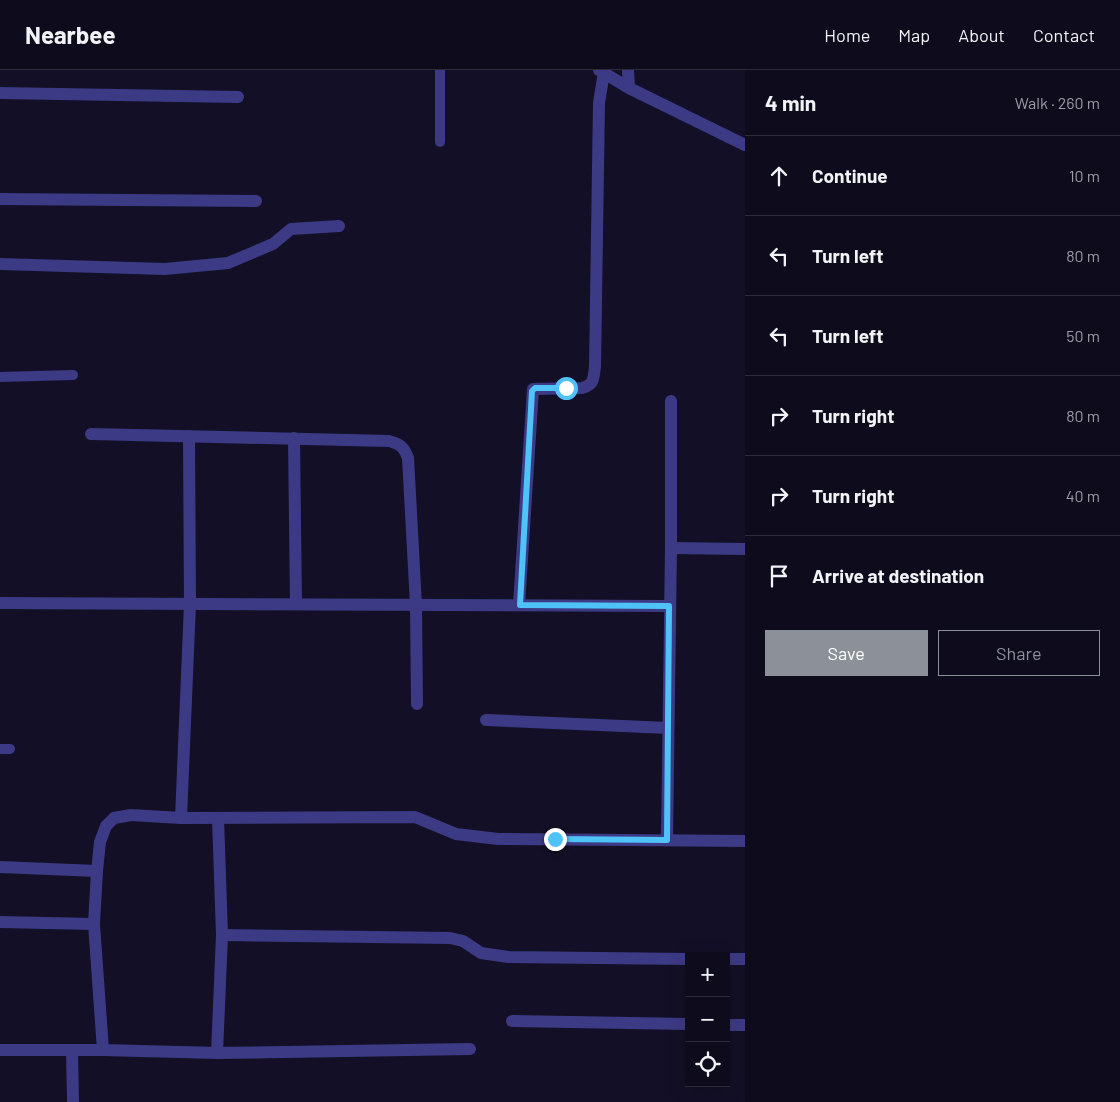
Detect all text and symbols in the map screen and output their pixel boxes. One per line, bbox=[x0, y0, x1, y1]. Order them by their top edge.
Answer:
text: Nearbee bbox=[25, 20, 116, 49]
text: Home bbox=[824, 24, 870, 46]
text: Map bbox=[898, 24, 930, 46]
text: About bbox=[958, 24, 1005, 46]
text: Contact bbox=[1033, 24, 1095, 46]
text: 4 min bbox=[765, 90, 816, 115]
text: Walk · 260 m bbox=[1015, 93, 1100, 112]
icon: ahead bbox=[765, 162, 793, 190]
text: Continue bbox=[812, 164, 888, 187]
text: 10 m bbox=[1069, 166, 1100, 185]
icon: left bbox=[765, 242, 793, 270]
text: Turn left bbox=[812, 244, 883, 267]
text: 80 m bbox=[1066, 246, 1100, 265]
icon: left bbox=[765, 322, 793, 350]
text: Turn left bbox=[812, 324, 883, 347]
text: 50 m bbox=[1066, 326, 1100, 345]
route start bbox=[555, 377, 578, 400]
icon: right bbox=[765, 402, 793, 430]
text: Turn right bbox=[812, 404, 894, 427]
text: 80 m bbox=[1066, 406, 1100, 425]
icon: right bbox=[765, 482, 793, 510]
text: Turn right bbox=[812, 484, 894, 507]
text: 40 m bbox=[1066, 486, 1100, 505]
icon: arrive bbox=[765, 562, 793, 590]
text: Arrive at destination bbox=[812, 564, 984, 587]
button: Save bbox=[765, 630, 928, 676]
button: Share bbox=[938, 630, 1100, 676]
route end bbox=[544, 828, 567, 851]
map controls bbox=[685, 952, 730, 1087]
button: + bbox=[685, 952, 730, 997]
button: − bbox=[685, 997, 730, 1042]
button: locate bbox=[685, 1042, 730, 1087]

